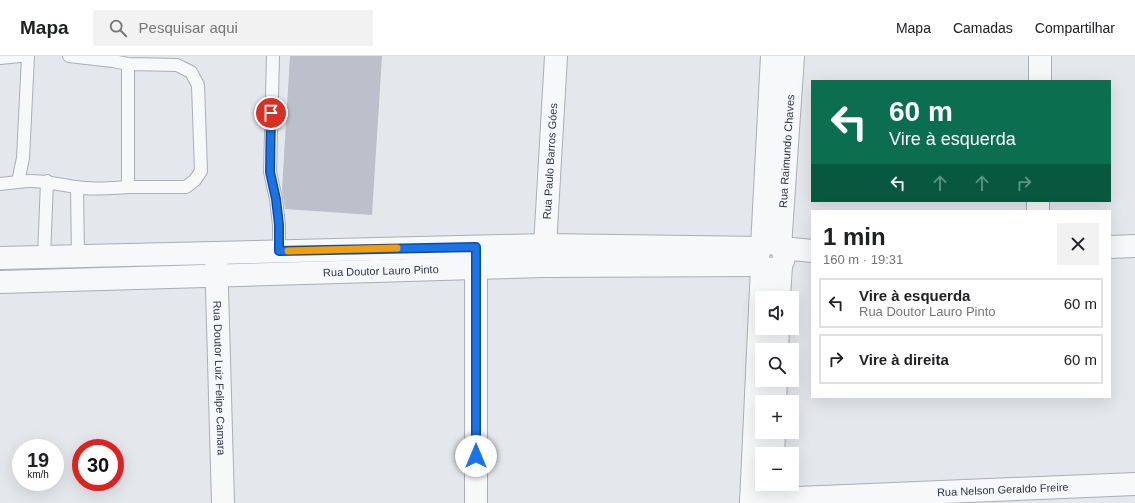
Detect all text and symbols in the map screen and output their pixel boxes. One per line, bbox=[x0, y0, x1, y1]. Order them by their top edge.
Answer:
search box bbox=[93, 10, 373, 46]
text: Mapa bbox=[20, 17, 69, 38]
icon: search bbox=[107, 17, 129, 39]
text: Pesquisar aqui bbox=[139, 19, 238, 36]
text: Mapa bbox=[896, 20, 931, 36]
text: Camadas bbox=[953, 20, 1013, 36]
text: Compartilhar bbox=[1035, 20, 1115, 36]
street label: Rua Raimundo Chaves bbox=[777, 94, 796, 208]
pin bbox=[254, 96, 288, 130]
icon: left bbox=[823, 96, 875, 148]
text: 60 m bbox=[889, 96, 953, 127]
icon: arrive bbox=[260, 102, 282, 124]
street label: Rua Paulo Barros Góes bbox=[541, 102, 559, 220]
text: Vire à esquerda bbox=[889, 129, 1016, 149]
icon: left bbox=[887, 172, 909, 194]
icon: ahead bbox=[929, 172, 951, 194]
icon: ahead bbox=[971, 172, 993, 194]
icon: right bbox=[1013, 172, 1035, 194]
text: 1 min bbox=[823, 223, 886, 250]
button: close bbox=[1057, 223, 1099, 265]
text: 160 m · 19:31 bbox=[823, 252, 903, 267]
street label: Rua Doutor Lauro Pinto bbox=[323, 263, 439, 278]
text: Vire à esquerda bbox=[859, 287, 970, 304]
map controls bbox=[755, 291, 799, 491]
button: sound bbox=[755, 291, 799, 335]
icon: left bbox=[825, 292, 847, 314]
text: 60 m bbox=[1064, 295, 1097, 312]
street label: Rua Doutor Luiz Felipe Camara bbox=[211, 300, 228, 456]
text: Rua Doutor Lauro Pinto bbox=[859, 304, 996, 319]
button: search bbox=[755, 343, 799, 387]
icon: right bbox=[825, 348, 847, 370]
text: Vire à direita bbox=[859, 351, 949, 368]
text: 60 m bbox=[1064, 351, 1097, 368]
button: + bbox=[755, 395, 799, 439]
position arrow bbox=[455, 435, 497, 477]
speed limit sign: 30 bbox=[72, 439, 124, 491]
button: − bbox=[755, 447, 799, 491]
text: 19 bbox=[27, 449, 49, 471]
text: km/h bbox=[27, 469, 49, 480]
street label: Rua Nelson Geraldo Freire bbox=[937, 481, 1069, 498]

